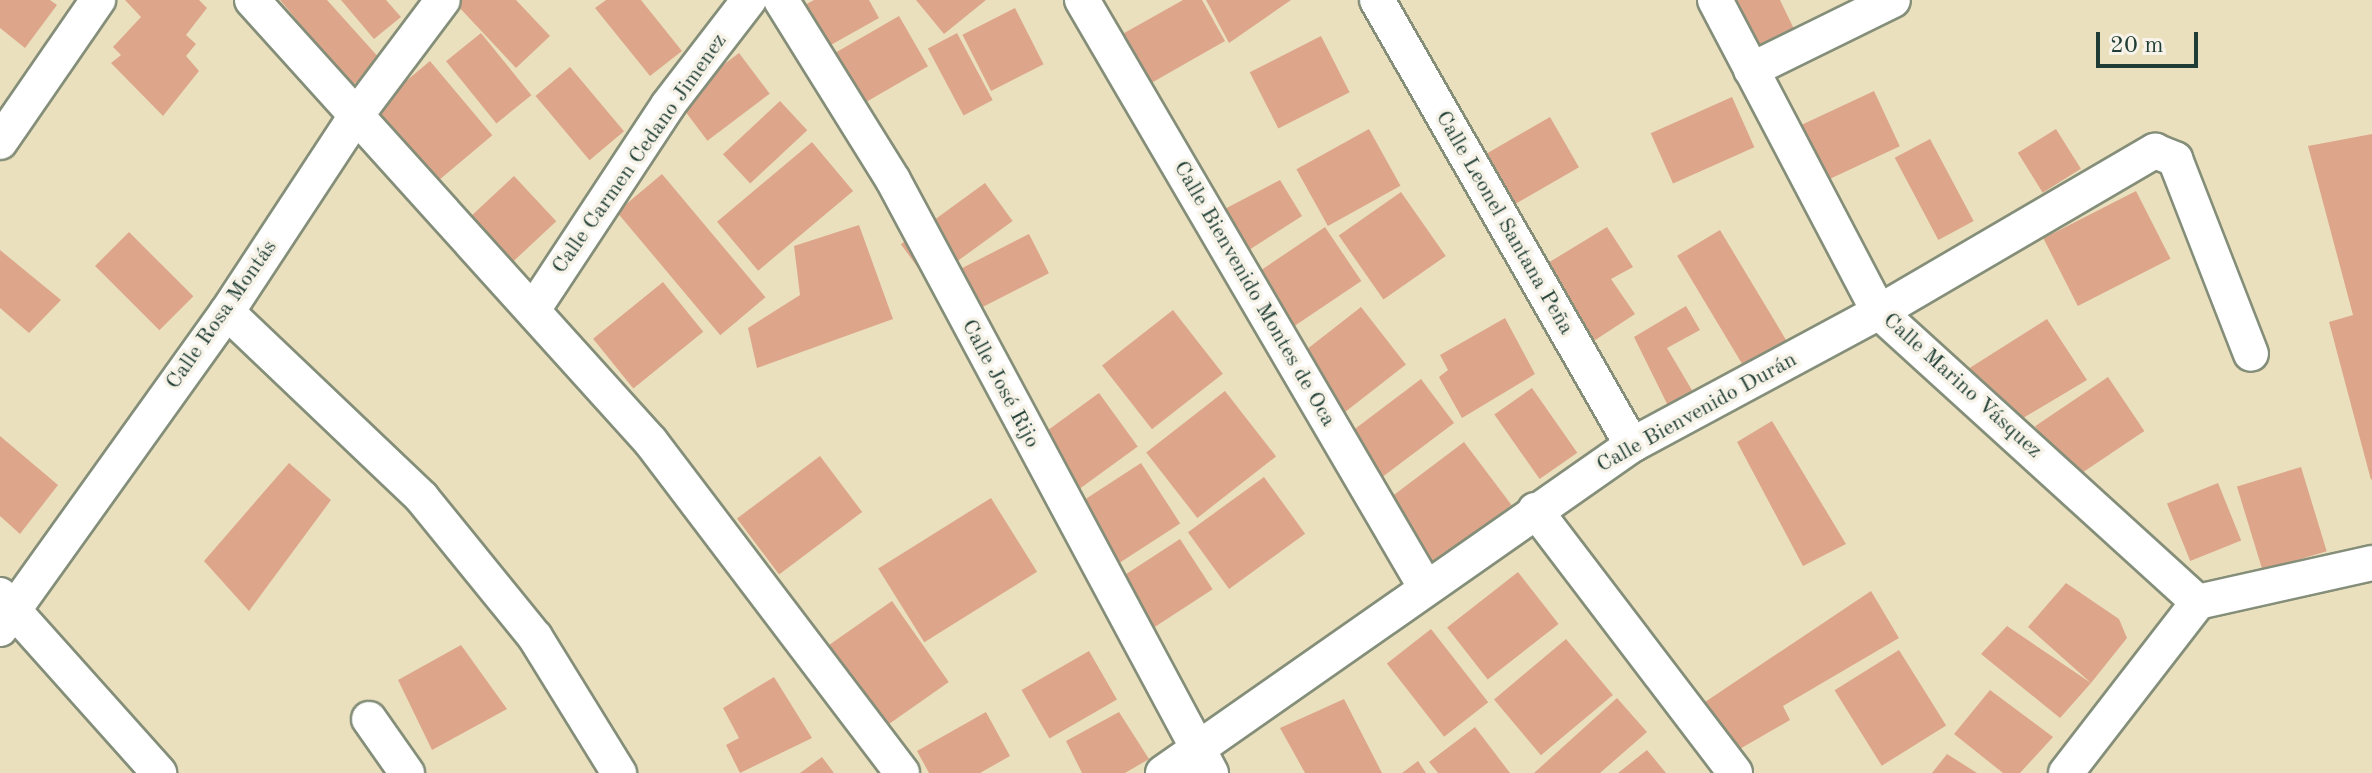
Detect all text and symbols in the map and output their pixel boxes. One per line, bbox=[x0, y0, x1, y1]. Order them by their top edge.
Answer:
scale bar bbox=[2100, 16, 2202, 66]
street label: Calle Carmen Cedano Jimenez bbox=[547, 29, 733, 279]
text: 20 m bbox=[2110, 34, 2164, 58]
street label: Calle Leonel Santana Peña bbox=[1429, 106, 1579, 340]
street label: Calle Bienvenido Montes de Oca bbox=[1167, 156, 1341, 432]
street label: Calle Rosa Montás bbox=[161, 235, 283, 395]
street label: Calle Marino Vásquez bbox=[1877, 308, 2047, 464]
street label: Calle José Rijo bbox=[955, 315, 1045, 453]
street label: Calle Bienvenido Durán bbox=[1592, 347, 1802, 479]

